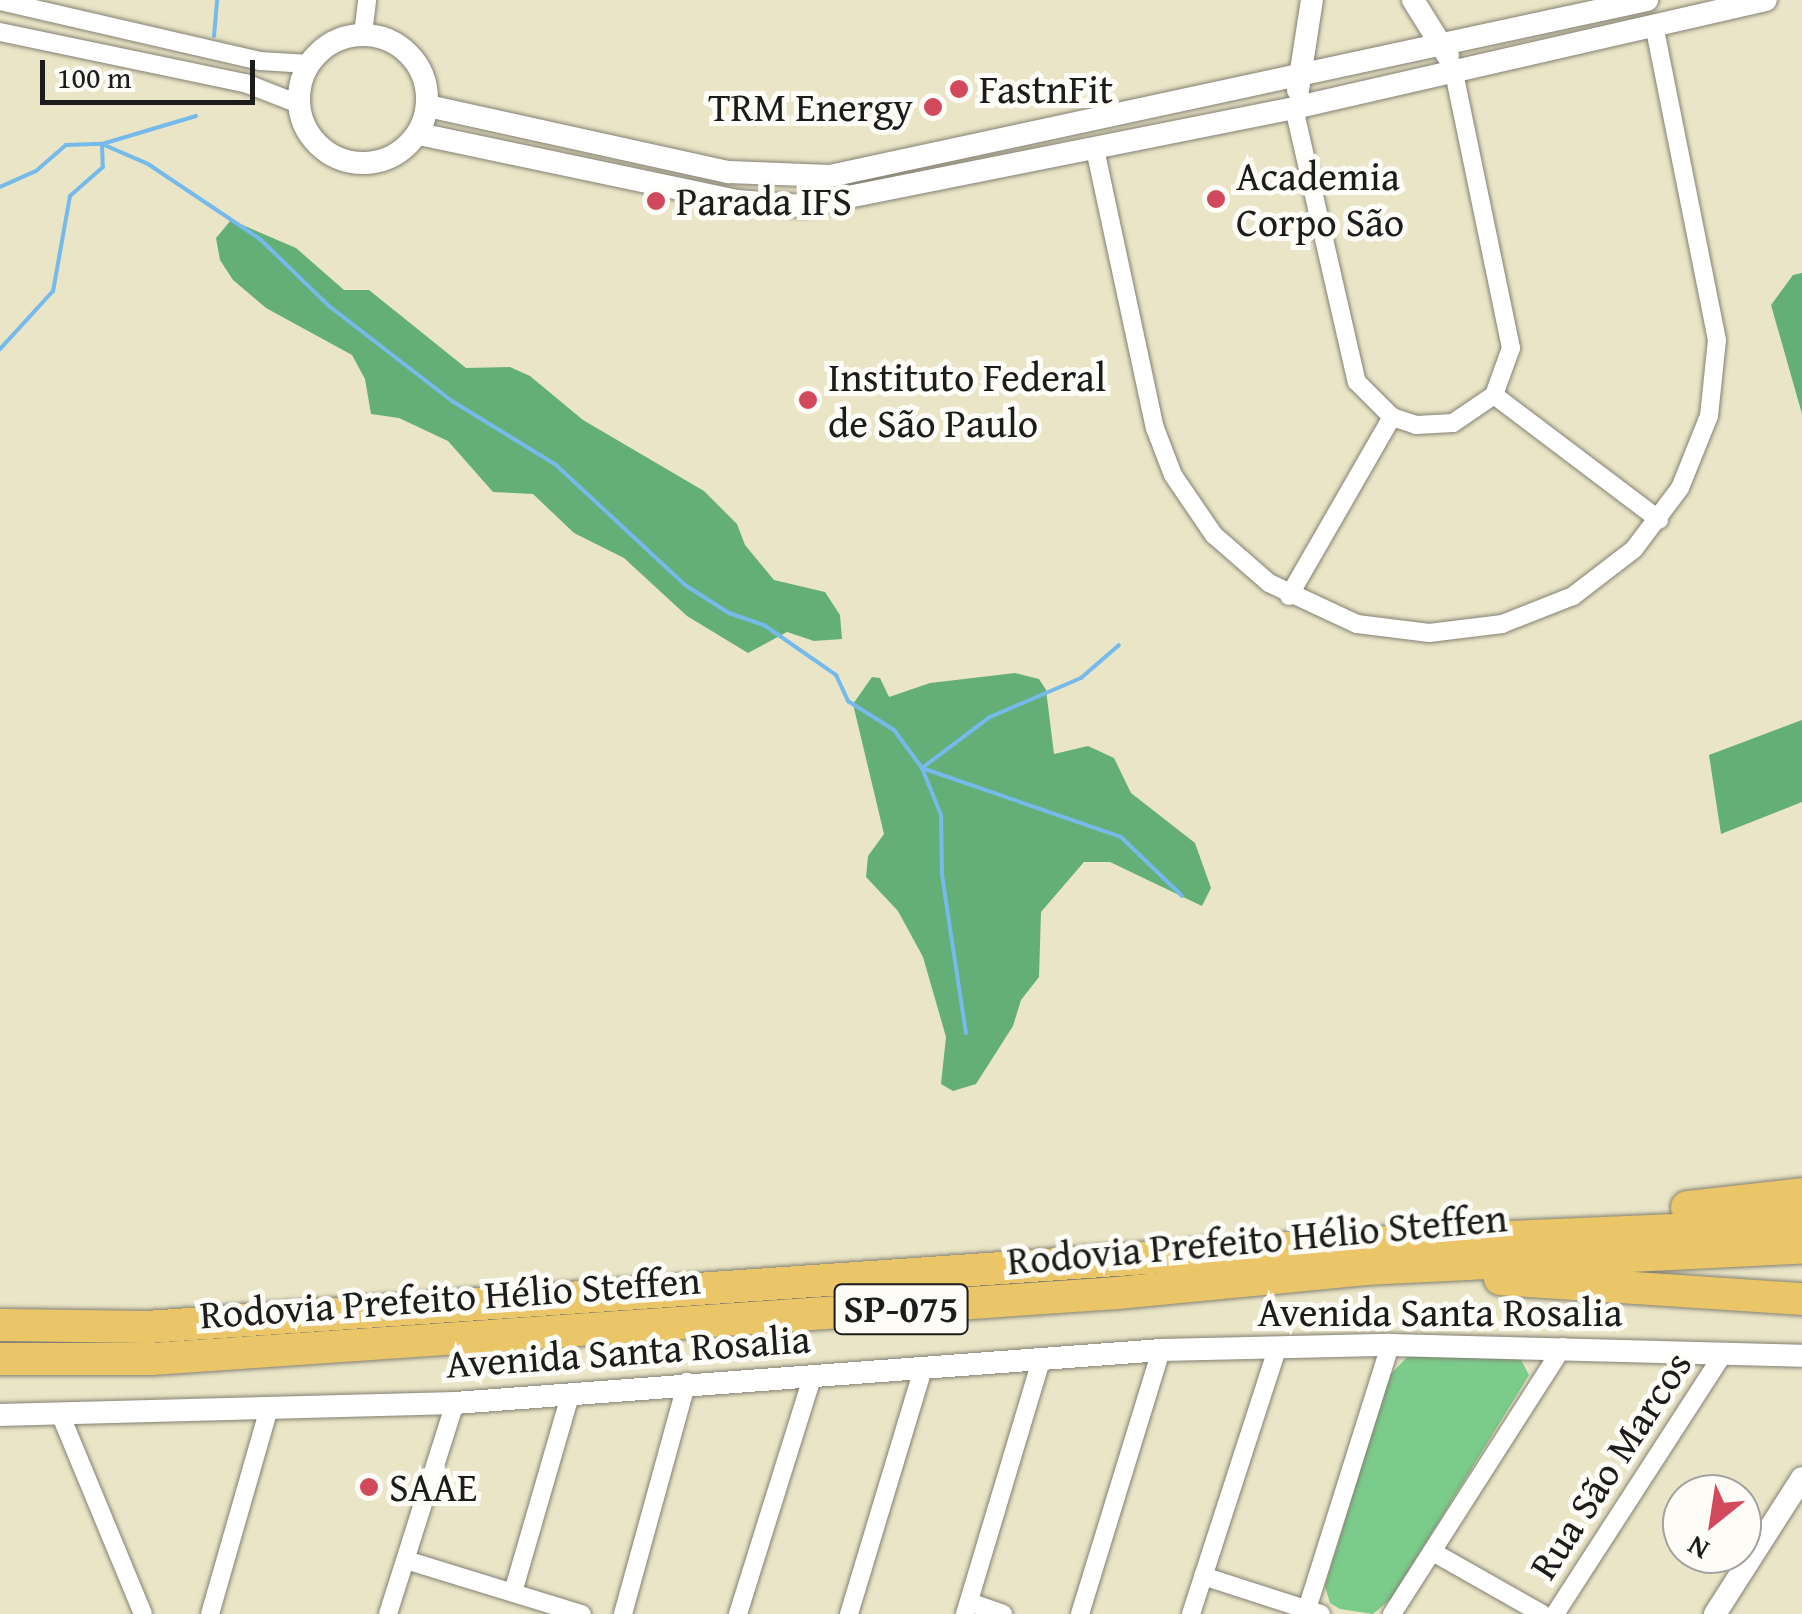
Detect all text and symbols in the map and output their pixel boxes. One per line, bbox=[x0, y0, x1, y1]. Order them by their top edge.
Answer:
scale bar bbox=[45, 40, 260, 102]
text: 100 m bbox=[57, 55, 131, 99]
place label: FastnFit bbox=[979, 65, 1113, 113]
marker: FastnFit bbox=[948, 78, 970, 100]
place label: TRM Energy bbox=[708, 83, 913, 131]
marker: TRM Energy bbox=[922, 96, 944, 118]
place label: Academia Corpo São bbox=[1236, 152, 1404, 246]
place label: Parada IFS bbox=[676, 177, 852, 225]
marker: Academia Corpo São bbox=[1205, 188, 1227, 210]
marker: Parada IFS bbox=[645, 190, 667, 212]
place label: Instituto Federal de São Paulo bbox=[828, 353, 1106, 447]
marker: Instituto Federal de São Paulo bbox=[797, 389, 819, 411]
street label: Rodovia Prefeito Hélio Steffen bbox=[1005, 1193, 1509, 1285]
street label: Rodovia Prefeito Hélio Steffen bbox=[198, 1256, 702, 1338]
road number: SP-075 bbox=[834, 1276, 968, 1342]
street label: Avenida Santa Rosalia bbox=[1257, 1288, 1623, 1336]
street label: Avenida Santa Rosalia bbox=[444, 1314, 812, 1388]
street label: Rua São Marcos bbox=[1519, 1342, 1701, 1588]
place label: SAAE bbox=[389, 1463, 477, 1511]
north arrow bbox=[1662, 1474, 1762, 1574]
marker: SAAE bbox=[358, 1476, 380, 1498]
text: N bbox=[1679, 1526, 1716, 1571]

